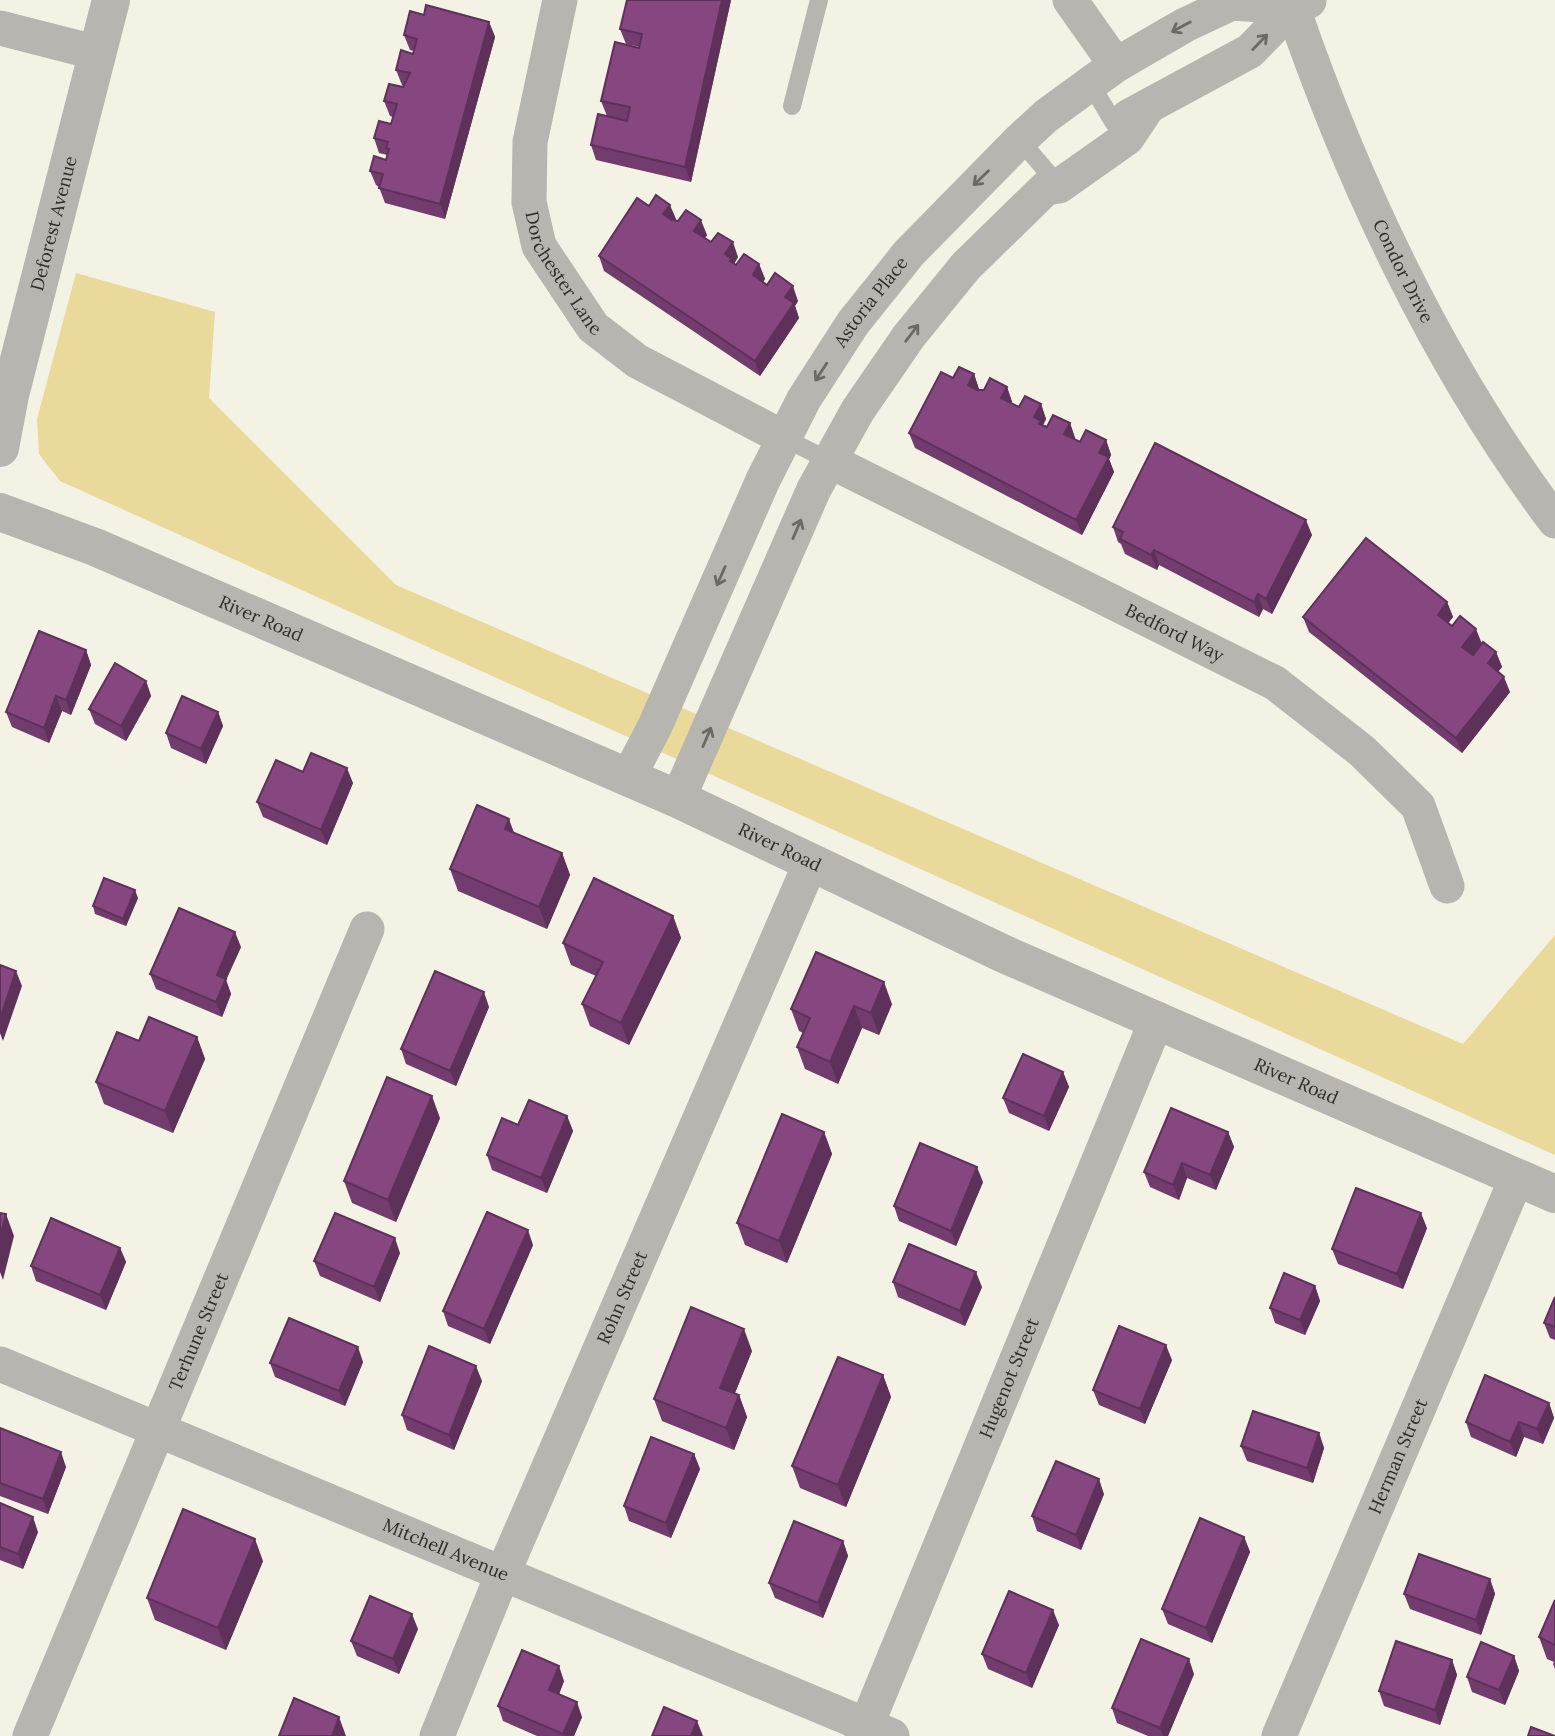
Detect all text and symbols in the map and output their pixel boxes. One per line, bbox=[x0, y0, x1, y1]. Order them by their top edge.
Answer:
one-way arrow bbox=[1172, 20, 1192, 34]
one-way arrow bbox=[1251, 33, 1268, 50]
street label: Deforest Avenue bbox=[25, 153, 82, 293]
one-way arrow bbox=[973, 169, 990, 186]
street label: Dorchester Lane bbox=[520, 209, 606, 340]
street label: Condor Drive bbox=[1368, 215, 1439, 327]
street label: Astoria Place bbox=[828, 252, 913, 352]
one-way arrow bbox=[904, 324, 919, 343]
one-way arrow bbox=[814, 362, 829, 381]
one-way arrow bbox=[791, 519, 804, 540]
one-way arrow bbox=[714, 565, 727, 586]
street label: River Road bbox=[216, 590, 307, 647]
street label: Bedford Way bbox=[1122, 598, 1228, 667]
one-way arrow bbox=[701, 727, 714, 749]
street label: River Road bbox=[735, 817, 825, 877]
street label: River Road bbox=[1251, 1052, 1342, 1109]
street label: Rohn Street bbox=[592, 1247, 652, 1347]
street label: Terhune Street bbox=[163, 1269, 233, 1394]
street label: Hugenot Street bbox=[974, 1314, 1044, 1442]
street label: Herman Street bbox=[1363, 1395, 1432, 1517]
street label: Mitchell Avenue bbox=[379, 1513, 513, 1586]

